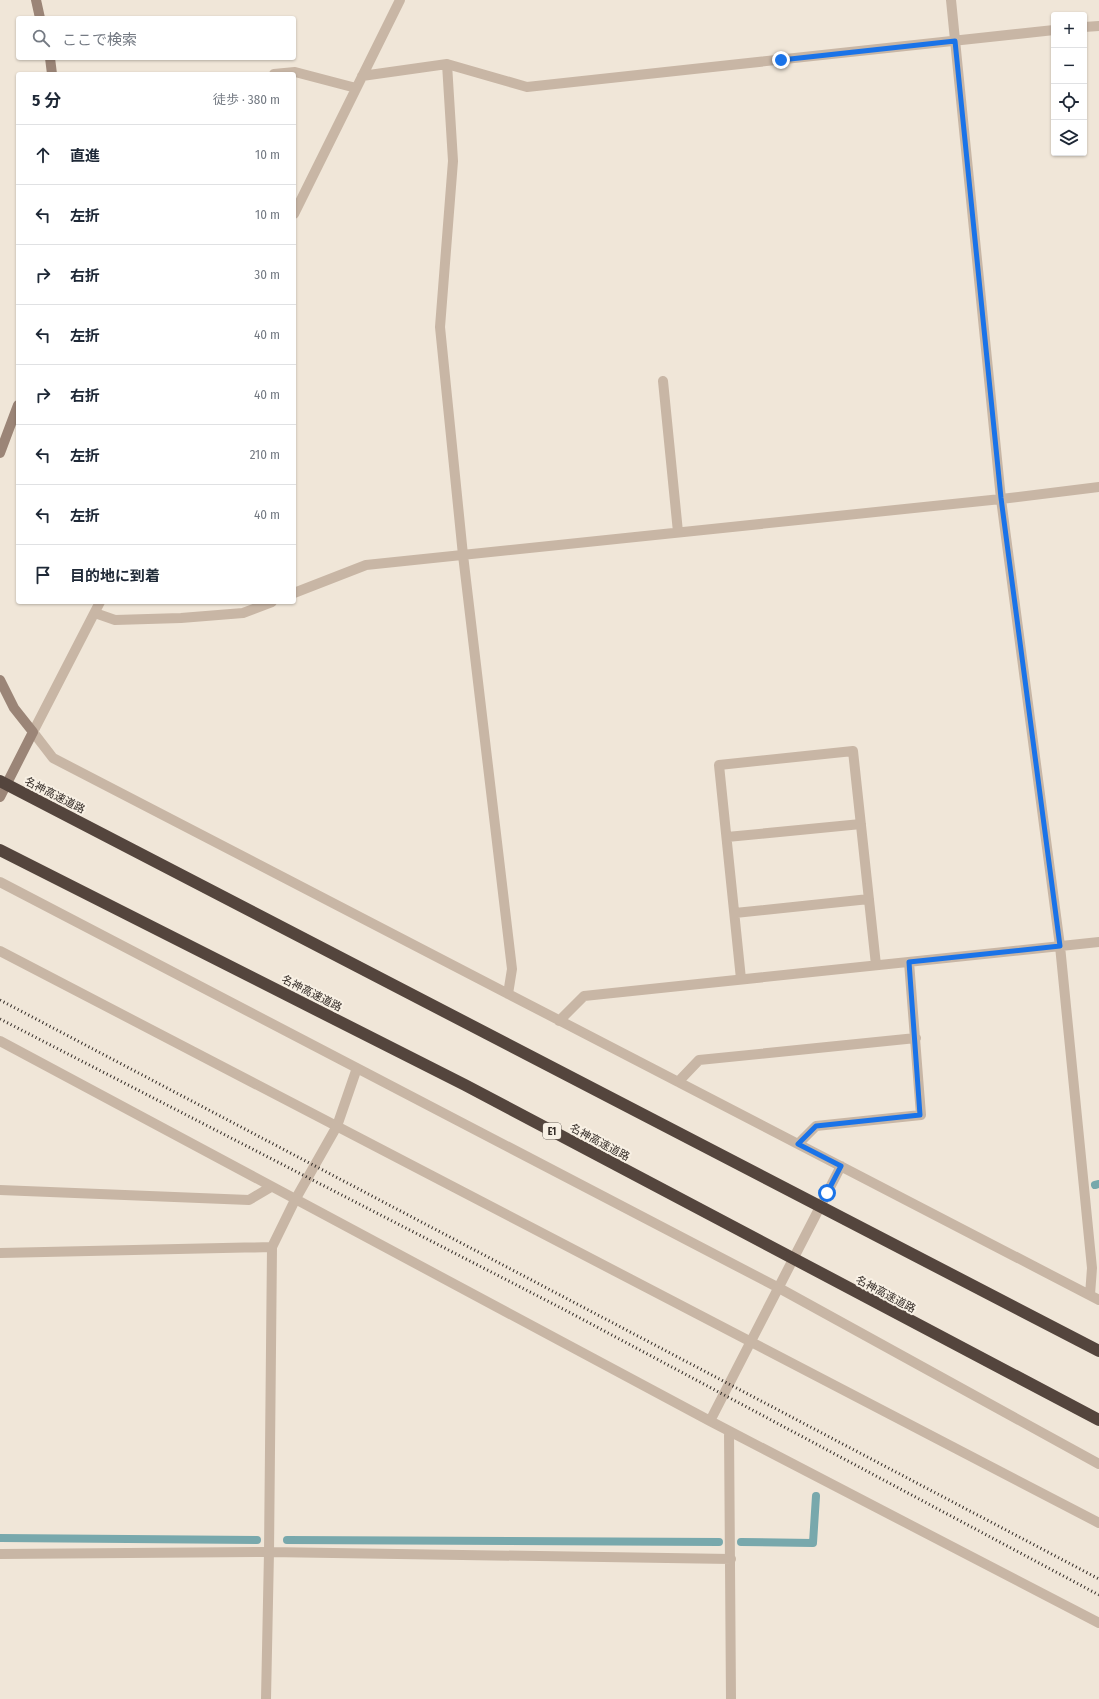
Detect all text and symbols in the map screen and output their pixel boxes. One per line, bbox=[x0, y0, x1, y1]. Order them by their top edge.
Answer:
map controls bbox=[1051, 12, 1087, 156]
button: + bbox=[1051, 12, 1087, 48]
search box bbox=[16, 16, 296, 60]
icon: search bbox=[30, 27, 52, 49]
text: ここで検索 bbox=[62, 31, 137, 49]
button: − bbox=[1051, 48, 1087, 84]
route end bbox=[772, 51, 790, 69]
button: locate bbox=[1051, 84, 1087, 120]
text: 5 分 bbox=[32, 90, 61, 111]
text: 徒歩 · 380 m bbox=[213, 92, 280, 107]
button: layers bbox=[1051, 120, 1087, 156]
icon: ahead bbox=[32, 144, 54, 166]
text: 直進 bbox=[70, 147, 100, 165]
text: 10 m bbox=[255, 147, 280, 162]
icon: left bbox=[32, 204, 54, 226]
text: 左折 bbox=[70, 207, 100, 225]
text: 10 m bbox=[255, 207, 280, 222]
icon: right bbox=[32, 264, 54, 286]
text: 右折 bbox=[70, 267, 100, 285]
text: 30 m bbox=[254, 267, 280, 282]
icon: left bbox=[32, 324, 54, 346]
text: 左折 bbox=[70, 327, 100, 345]
text: 40 m bbox=[254, 327, 280, 342]
icon: right bbox=[32, 384, 54, 406]
text: 右折 bbox=[70, 387, 100, 405]
text: 40 m bbox=[254, 387, 280, 402]
icon: left bbox=[32, 444, 54, 466]
text: 左折 bbox=[70, 447, 100, 465]
text: 210 m bbox=[250, 447, 280, 462]
icon: left bbox=[32, 504, 54, 526]
text: 左折 bbox=[70, 507, 100, 525]
text: 40 m bbox=[254, 507, 280, 522]
icon: arrive bbox=[32, 564, 54, 586]
text: 目的地に到着 bbox=[70, 567, 160, 585]
street label: 名神高速道路 bbox=[22, 775, 87, 816]
street label: 名神高速道路 bbox=[279, 973, 344, 1014]
street label: 名神高速道路 bbox=[568, 1121, 632, 1164]
road number: E1 bbox=[543, 1123, 561, 1139]
route start bbox=[818, 1184, 836, 1202]
street label: 名神高速道路 bbox=[854, 1273, 918, 1316]

